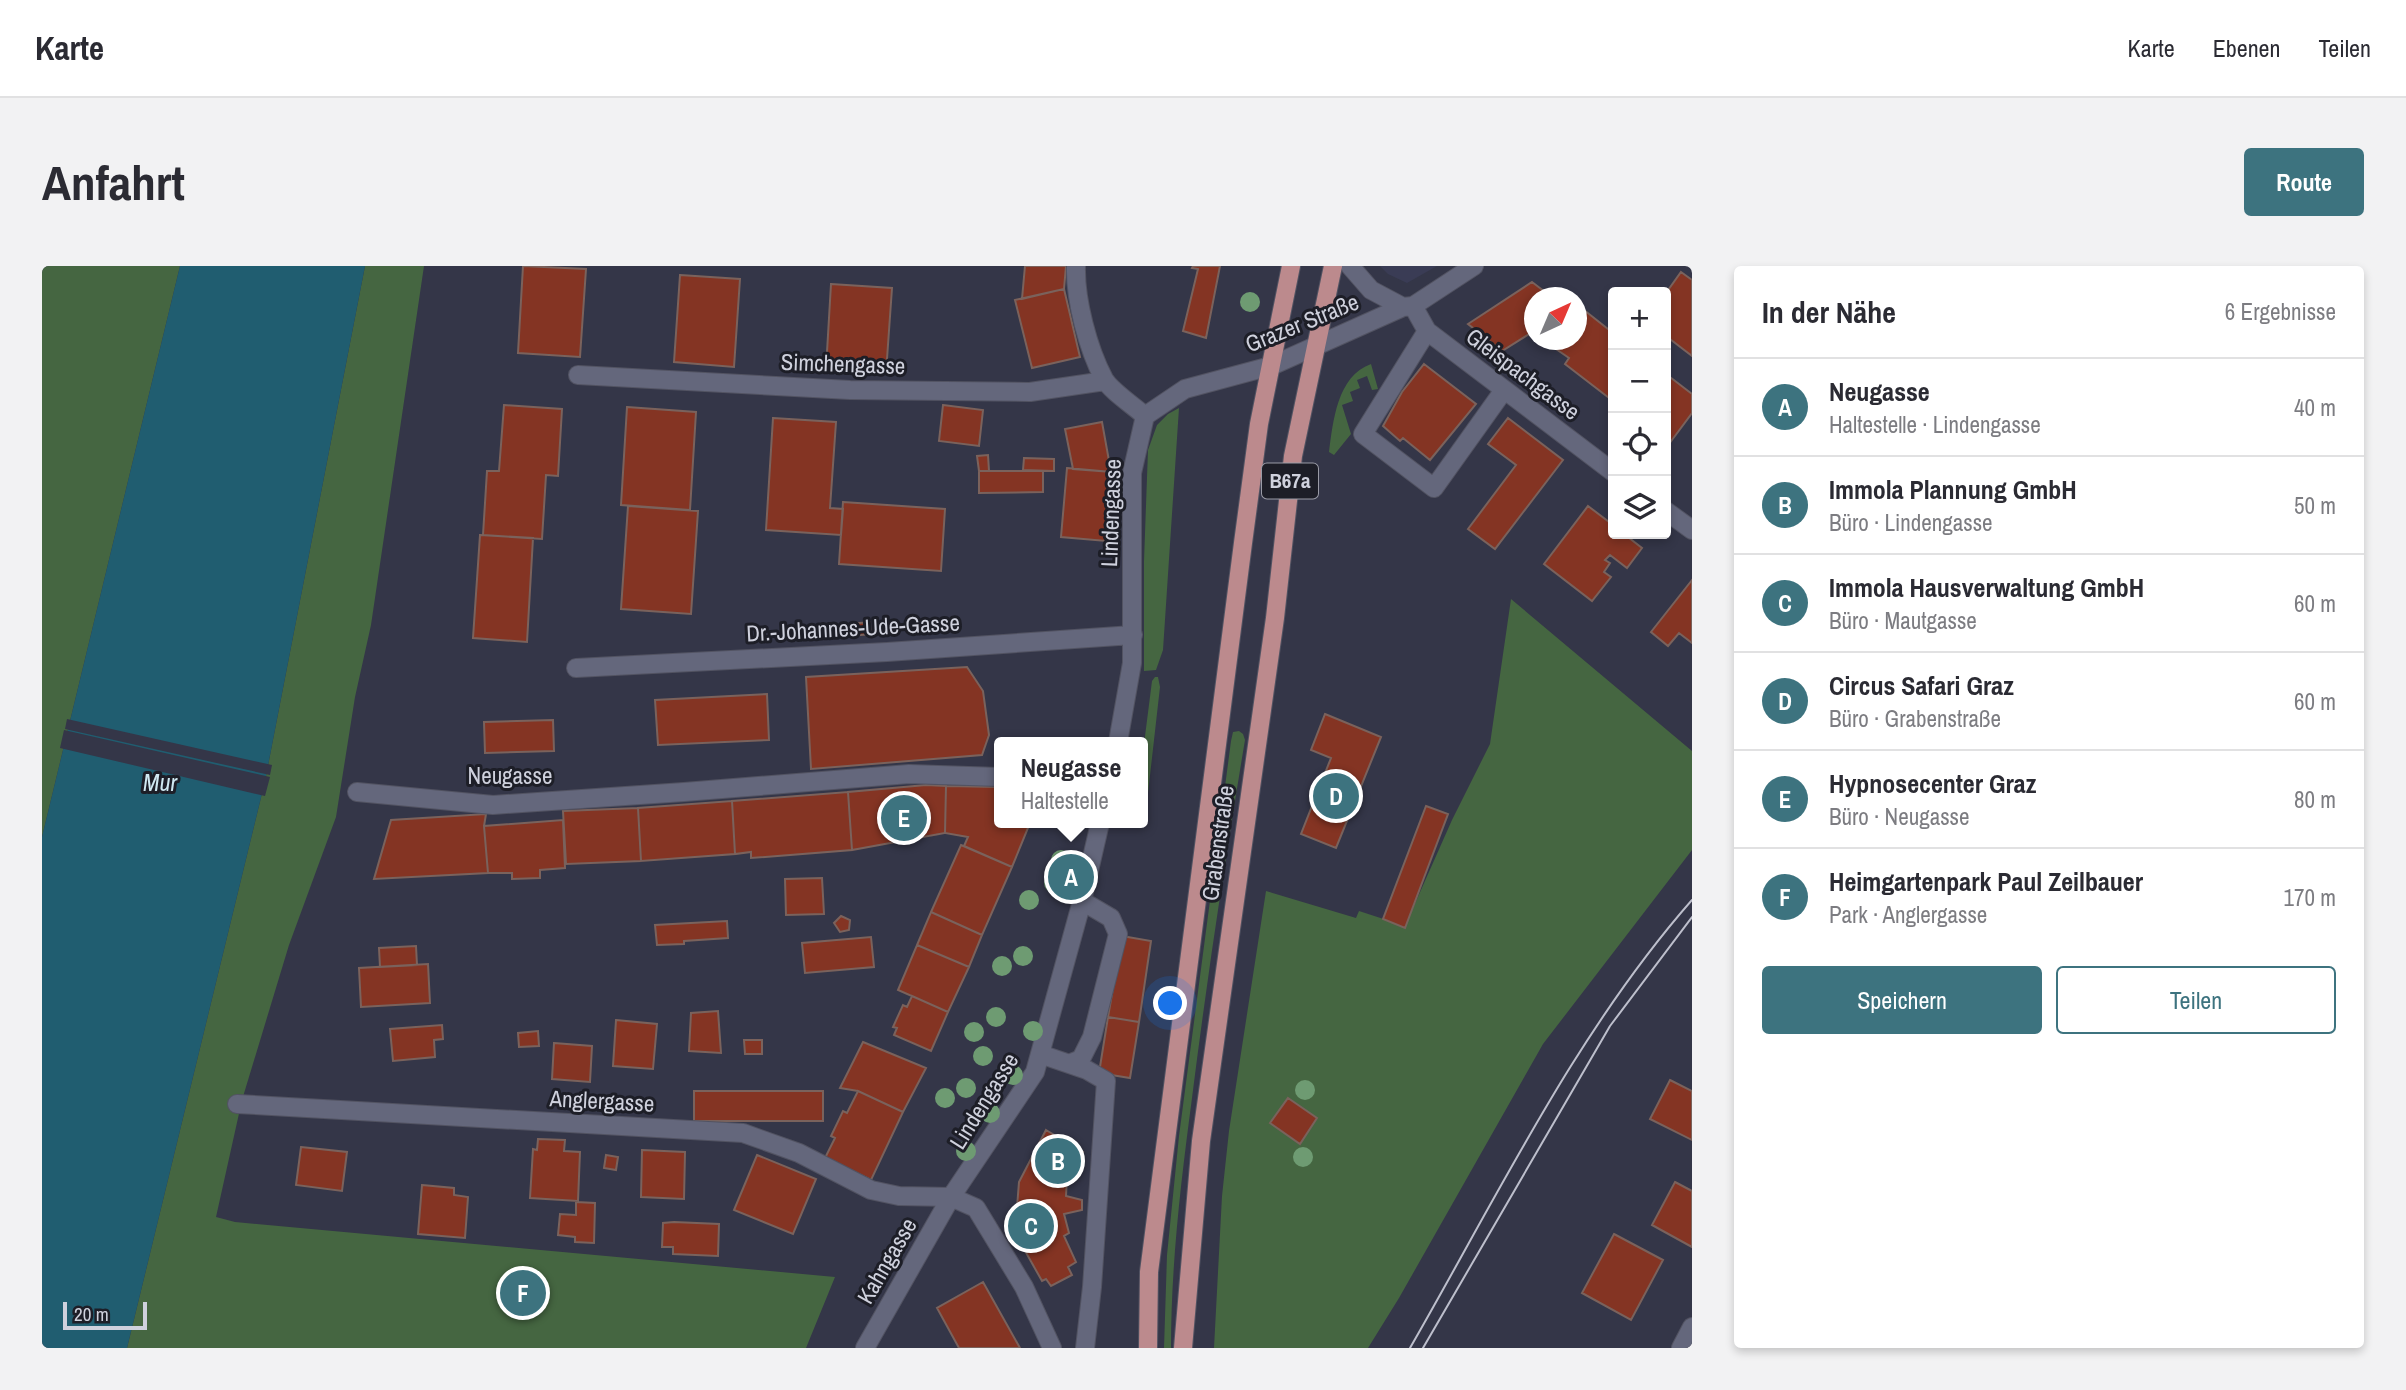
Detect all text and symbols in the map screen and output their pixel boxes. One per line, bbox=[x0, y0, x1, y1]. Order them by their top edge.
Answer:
text: Karte bbox=[35, 26, 104, 70]
text: Karte bbox=[2128, 32, 2175, 64]
text: Ebenen bbox=[2213, 32, 2280, 64]
text: Teilen bbox=[2318, 32, 2371, 64]
button: Route bbox=[2244, 148, 2364, 216]
text: Anfahrt bbox=[42, 149, 185, 215]
street label: Grazer Straße bbox=[1241, 286, 1363, 359]
north arrow bbox=[1524, 287, 1587, 350]
map controls bbox=[1608, 287, 1671, 539]
button: + bbox=[1608, 287, 1671, 350]
text: In der Nähe bbox=[1762, 292, 1896, 332]
text: 6 Ergebnisse bbox=[2225, 296, 2336, 327]
street label: Gleispachgasse bbox=[1460, 321, 1587, 427]
street label: Simchengasse bbox=[780, 346, 906, 381]
button: − bbox=[1608, 350, 1671, 413]
text: Neugasse bbox=[1829, 374, 1930, 409]
text: A bbox=[1778, 392, 1792, 423]
text: 40 m bbox=[2294, 392, 2336, 423]
text: Haltestelle · Lindengasse bbox=[1829, 409, 2041, 440]
button: locate bbox=[1608, 413, 1671, 476]
street label: Lindengasse bbox=[1093, 458, 1128, 567]
road number: B67a bbox=[1262, 464, 1318, 498]
text: Immola Plannung GmbH bbox=[1829, 472, 2077, 507]
button: layers bbox=[1608, 476, 1671, 539]
text: B bbox=[1778, 490, 1792, 521]
text: 50 m bbox=[2294, 490, 2336, 521]
text: Büro · Lindengasse bbox=[1829, 507, 1993, 538]
text: Immola Hausverwaltung GmbH bbox=[1829, 570, 2144, 605]
text: C bbox=[1778, 588, 1792, 619]
text: 60 m bbox=[2294, 588, 2336, 619]
text: Büro · Mautgasse bbox=[1829, 605, 1977, 636]
street label: Dr.-Johannes-Ude-Gasse bbox=[745, 606, 961, 649]
text: Circus Safari Graz bbox=[1829, 668, 2014, 703]
text: D bbox=[1778, 686, 1792, 717]
text: 60 m bbox=[2294, 686, 2336, 717]
text: Büro · Grabenstraße bbox=[1829, 703, 2001, 734]
popup bbox=[994, 737, 1148, 828]
text: Neugasse bbox=[1021, 750, 1121, 785]
street label: Neugasse bbox=[468, 760, 552, 791]
water label: Mur bbox=[143, 766, 178, 798]
text: Hypnosecenter Graz bbox=[1829, 766, 2036, 801]
pin: D bbox=[1313, 770, 1359, 822]
street label: Grabenstraße bbox=[1194, 783, 1241, 903]
text: E bbox=[1779, 784, 1791, 815]
text: 80 m bbox=[2294, 784, 2336, 815]
text: Haltestelle bbox=[1021, 785, 1109, 816]
pin: E bbox=[881, 792, 927, 844]
text: Büro · Neugasse bbox=[1829, 801, 1969, 832]
pin: A bbox=[1048, 851, 1094, 903]
text: Heimgartenpark Paul Zeilbauer bbox=[1829, 864, 2143, 899]
text: F bbox=[1779, 882, 1791, 913]
text: 170 m bbox=[2284, 882, 2336, 913]
text: Park · Anglergasse bbox=[1829, 899, 1987, 930]
button: Speichern bbox=[1762, 966, 2042, 1034]
button: Teilen bbox=[2056, 966, 2336, 1034]
your location bbox=[1153, 986, 1187, 1020]
street label: Lindengasse bbox=[942, 1047, 1025, 1155]
street label: Anglergasse bbox=[548, 1082, 655, 1119]
pin: B bbox=[1035, 1135, 1081, 1187]
pin: C bbox=[1008, 1200, 1054, 1252]
street label: Kahngasse bbox=[850, 1212, 924, 1309]
pin: F bbox=[500, 1267, 546, 1319]
scale bar bbox=[63, 1299, 147, 1331]
text: 20 m bbox=[74, 1301, 109, 1327]

